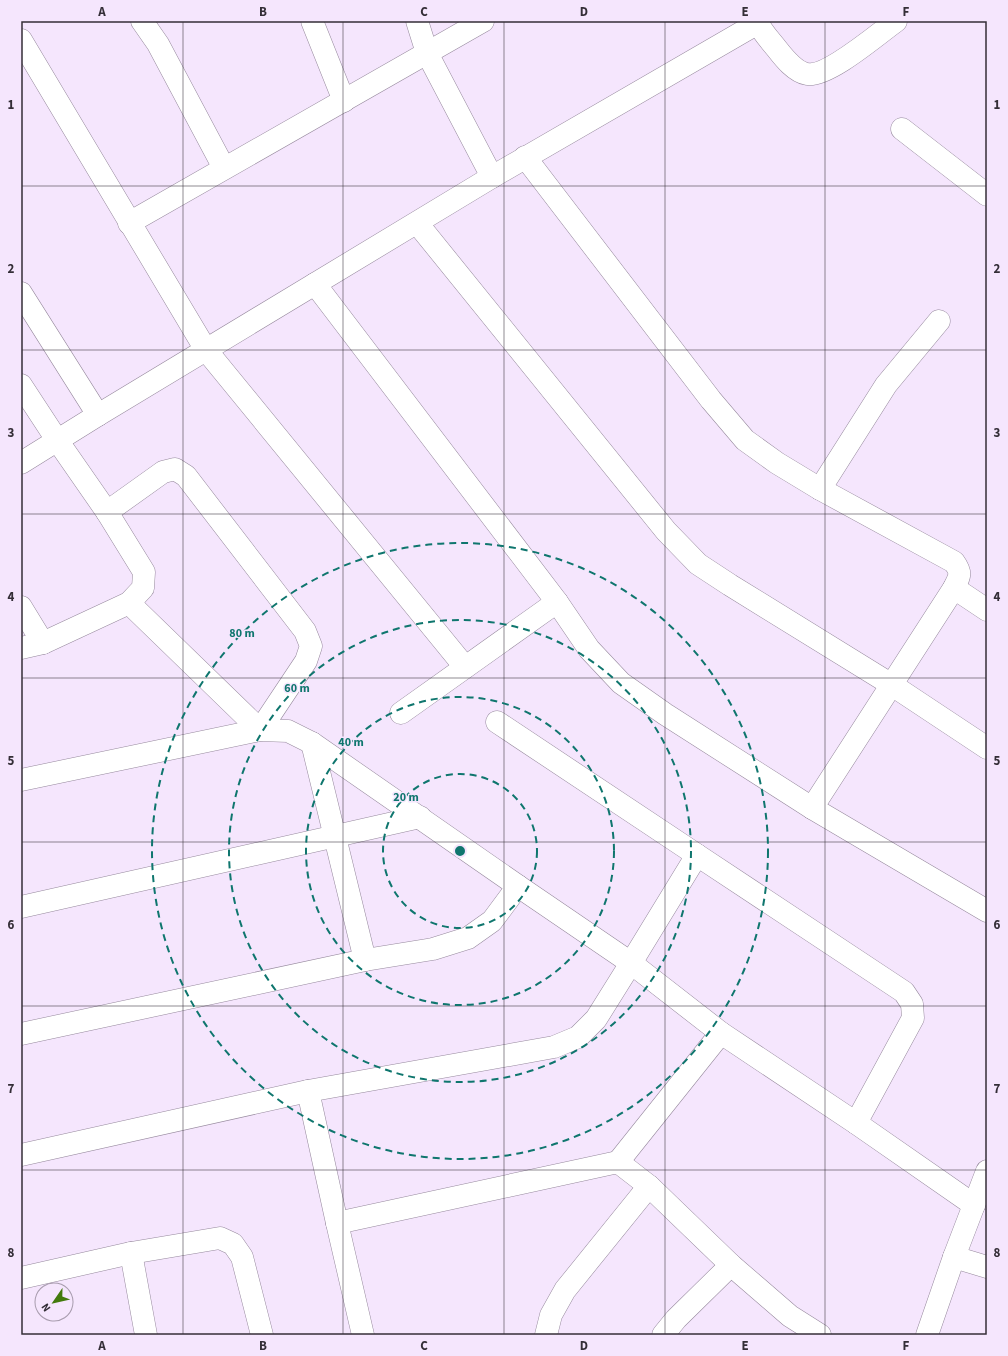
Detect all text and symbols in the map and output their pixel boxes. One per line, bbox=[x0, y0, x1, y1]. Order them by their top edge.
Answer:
text: A bbox=[97, 3, 106, 21]
text: B bbox=[259, 3, 267, 21]
text: C bbox=[420, 3, 428, 21]
text: D bbox=[580, 3, 588, 21]
text: E bbox=[741, 3, 749, 21]
text: F bbox=[903, 3, 910, 21]
text: 1 bbox=[8, 96, 15, 114]
text: 1 bbox=[994, 96, 1001, 114]
text: 2 bbox=[8, 260, 15, 278]
text: 2 bbox=[994, 260, 1001, 278]
text: 3 bbox=[8, 424, 15, 442]
text: 3 bbox=[994, 424, 1001, 442]
text: 4 bbox=[8, 588, 15, 606]
text: 4 bbox=[994, 588, 1001, 606]
text: 80 m bbox=[229, 625, 255, 642]
text: 60 m bbox=[284, 680, 310, 697]
text: 40 m bbox=[338, 734, 364, 751]
text: 5 bbox=[8, 752, 15, 770]
text: 5 bbox=[994, 752, 1001, 770]
text: 20 m bbox=[393, 789, 419, 806]
centre of rings bbox=[453, 844, 467, 858]
text: 6 bbox=[8, 916, 15, 934]
text: 6 bbox=[994, 916, 1001, 934]
text: 7 bbox=[8, 1080, 15, 1098]
text: 7 bbox=[994, 1080, 1001, 1098]
text: 8 bbox=[8, 1244, 15, 1262]
text: 8 bbox=[994, 1244, 1001, 1262]
north arrow bbox=[34, 1282, 74, 1322]
text: N bbox=[38, 1300, 54, 1315]
text: A bbox=[97, 1337, 106, 1355]
text: B bbox=[259, 1337, 267, 1355]
text: C bbox=[420, 1337, 428, 1355]
text: D bbox=[580, 1337, 588, 1355]
text: E bbox=[741, 1337, 749, 1355]
text: F bbox=[903, 1337, 910, 1355]

